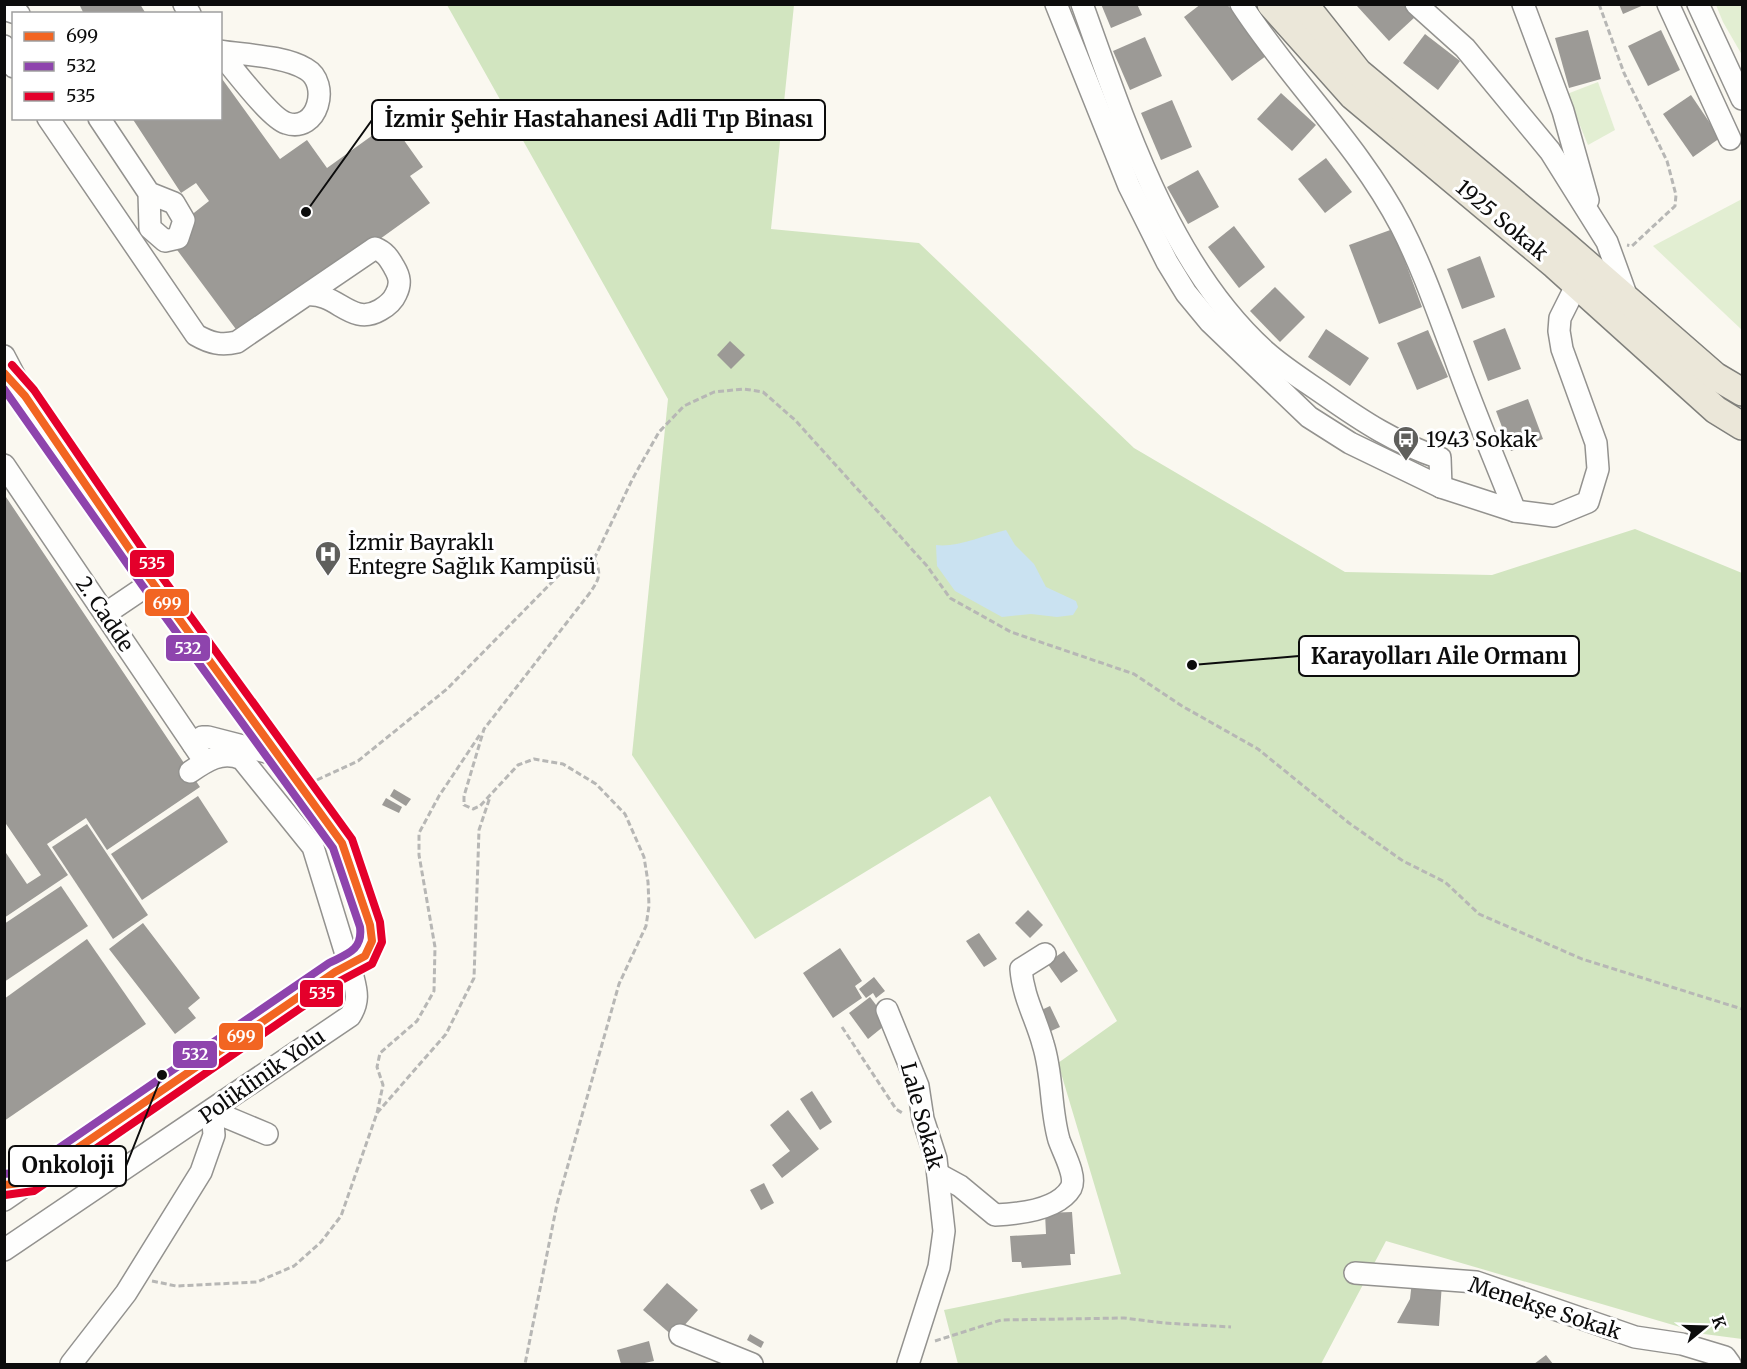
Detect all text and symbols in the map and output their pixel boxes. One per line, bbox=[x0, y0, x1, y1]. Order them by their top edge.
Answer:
legend bbox=[12, 12, 222, 120]
text: 699 bbox=[66, 24, 98, 47]
text: 532 bbox=[66, 54, 96, 77]
text: 535 bbox=[66, 84, 96, 107]
callout: İzmir Şehir Hastahanesi Adli Tıp Binası bbox=[372, 100, 825, 140]
text: İzmir Şehir Hastahanesi Adli Tıp Binası bbox=[385, 105, 813, 133]
street label: 1925 Sokak bbox=[1450, 174, 1554, 267]
bus stop icon: 1943 Sokak bbox=[1391, 424, 1421, 462]
place label: 1943 Sokak bbox=[1426, 426, 1538, 453]
place label: İzmir Bayraklı Entegre Sağlık Kampüsü bbox=[348, 529, 596, 580]
hospital icon: İzmir Bayraklı Entegre Sağlık Kampüsü bbox=[313, 539, 343, 577]
line badge: 535 bbox=[129, 549, 175, 578]
text: 535 bbox=[139, 553, 165, 573]
street label: 2. Cadde bbox=[70, 571, 140, 657]
line badge: 699 bbox=[144, 588, 190, 617]
text: 699 bbox=[152, 593, 182, 613]
line badge: 532 bbox=[165, 634, 211, 662]
callout: Karayolları Aile Ormanı bbox=[1299, 636, 1579, 676]
text: 532 bbox=[175, 638, 201, 658]
text: Karayolları Aile Ormanı bbox=[1311, 642, 1567, 670]
line badge: 535 bbox=[299, 979, 344, 1008]
text: 535 bbox=[309, 983, 335, 1003]
line badge: 699 bbox=[218, 1022, 264, 1051]
street label: Poliklinik Yolu bbox=[194, 1023, 330, 1129]
text: 699 bbox=[226, 1026, 256, 1046]
line badge: 532 bbox=[172, 1040, 218, 1069]
text: 532 bbox=[182, 1044, 208, 1064]
street label: Lale Sokak bbox=[895, 1059, 949, 1173]
callout: Onkoloji bbox=[9, 1146, 126, 1186]
text: Onkoloji bbox=[22, 1151, 114, 1179]
street label: Menekşe Sokak bbox=[1465, 1271, 1625, 1346]
north arrow bbox=[1675, 1297, 1735, 1357]
text: K bbox=[1708, 1313, 1731, 1331]

